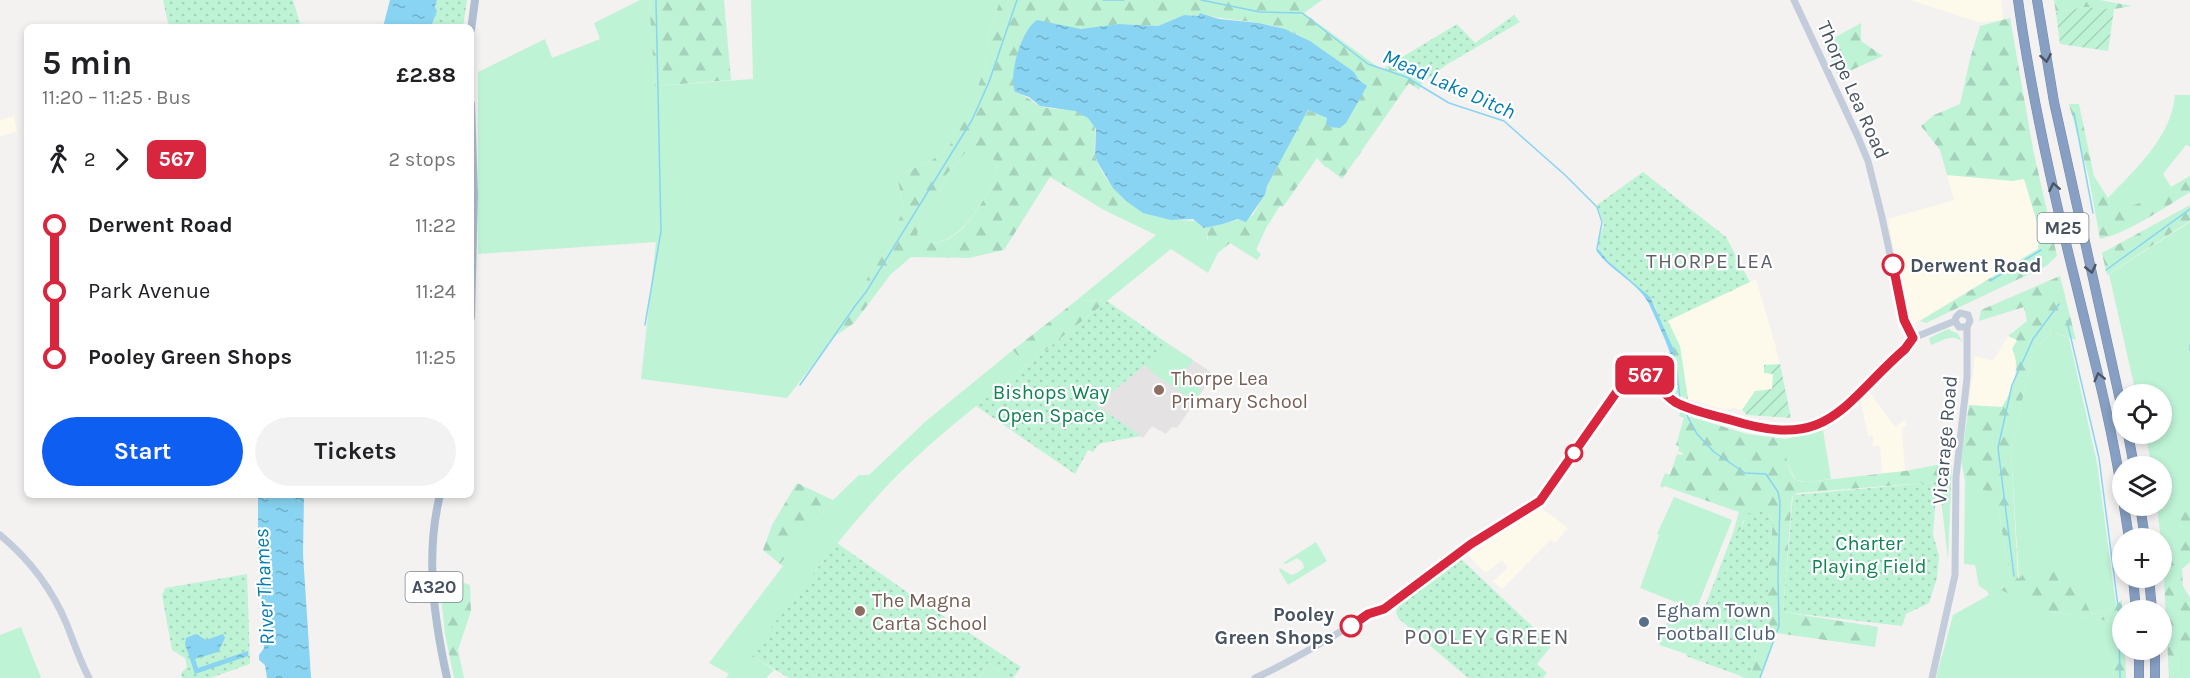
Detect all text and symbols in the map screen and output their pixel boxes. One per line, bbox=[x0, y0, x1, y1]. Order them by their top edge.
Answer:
street label: Thorpe Lea Road bbox=[1812, 18, 1894, 162]
text: 5 min bbox=[42, 44, 132, 82]
water label: Mead Lake Ditch bbox=[1379, 44, 1519, 124]
one-way arrow bbox=[2039, 52, 2052, 62]
text: £2.88 bbox=[396, 62, 456, 88]
text: 11:20 – 11:25 · Bus bbox=[42, 86, 191, 109]
icon: walk bbox=[42, 143, 75, 176]
icon: forward bbox=[105, 143, 138, 176]
text: 567 bbox=[159, 147, 194, 171]
text: 2 bbox=[84, 148, 96, 171]
text: 2 stops bbox=[389, 148, 456, 171]
one-way arrow bbox=[2048, 183, 2061, 193]
text: Derwent Road bbox=[88, 212, 233, 238]
road number: M25 bbox=[2038, 213, 2088, 243]
text: 11:22 bbox=[415, 214, 456, 237]
district label: THORPE LEA bbox=[1646, 249, 1774, 273]
marker: Derwent Road bbox=[1882, 254, 1904, 276]
place label: Derwent Road bbox=[1910, 254, 2042, 277]
one-way arrow bbox=[2083, 264, 2096, 274]
text: Park Avenue bbox=[88, 278, 210, 304]
text: 11:24 bbox=[415, 280, 456, 303]
text: Pooley Green Shops bbox=[88, 344, 292, 370]
text: 11:25 bbox=[415, 346, 456, 369]
line badge: 567 bbox=[1610, 356, 1680, 394]
text: 567 bbox=[1627, 363, 1663, 387]
place label: Thorpe Lea Primary School bbox=[1171, 367, 1308, 413]
one-way arrow bbox=[2093, 372, 2106, 382]
street label: Vicarage Road bbox=[1928, 375, 1962, 505]
park label: Bishops Way Open Space bbox=[993, 381, 1109, 427]
marker: Thorpe Lea Primary School bbox=[1152, 383, 1166, 397]
map controls bbox=[2112, 384, 2172, 660]
button: locate bbox=[2112, 384, 2172, 444]
button: Start bbox=[42, 417, 243, 486]
button: Tickets bbox=[255, 417, 456, 486]
unlabelled marker bbox=[1565, 444, 1583, 462]
button: layers bbox=[2112, 456, 2172, 516]
water label: River Thames bbox=[249, 528, 279, 646]
button: + bbox=[2112, 528, 2172, 588]
park label: Charter Playing Field bbox=[1811, 532, 1927, 578]
road number: A320 bbox=[406, 572, 462, 602]
place label: The Magna Carta School bbox=[872, 589, 988, 635]
place label: Egham Town Football Club bbox=[1656, 599, 1776, 645]
button: − bbox=[2112, 600, 2172, 660]
place label: Pooley Green Shops bbox=[1215, 603, 1334, 649]
marker: The Magna Carta School bbox=[853, 604, 867, 618]
marker: Pooley Green Shops bbox=[1340, 615, 1362, 637]
marker: Egham Town Football Club bbox=[1637, 615, 1651, 629]
district label: POOLEY GREEN bbox=[1404, 624, 1570, 650]

